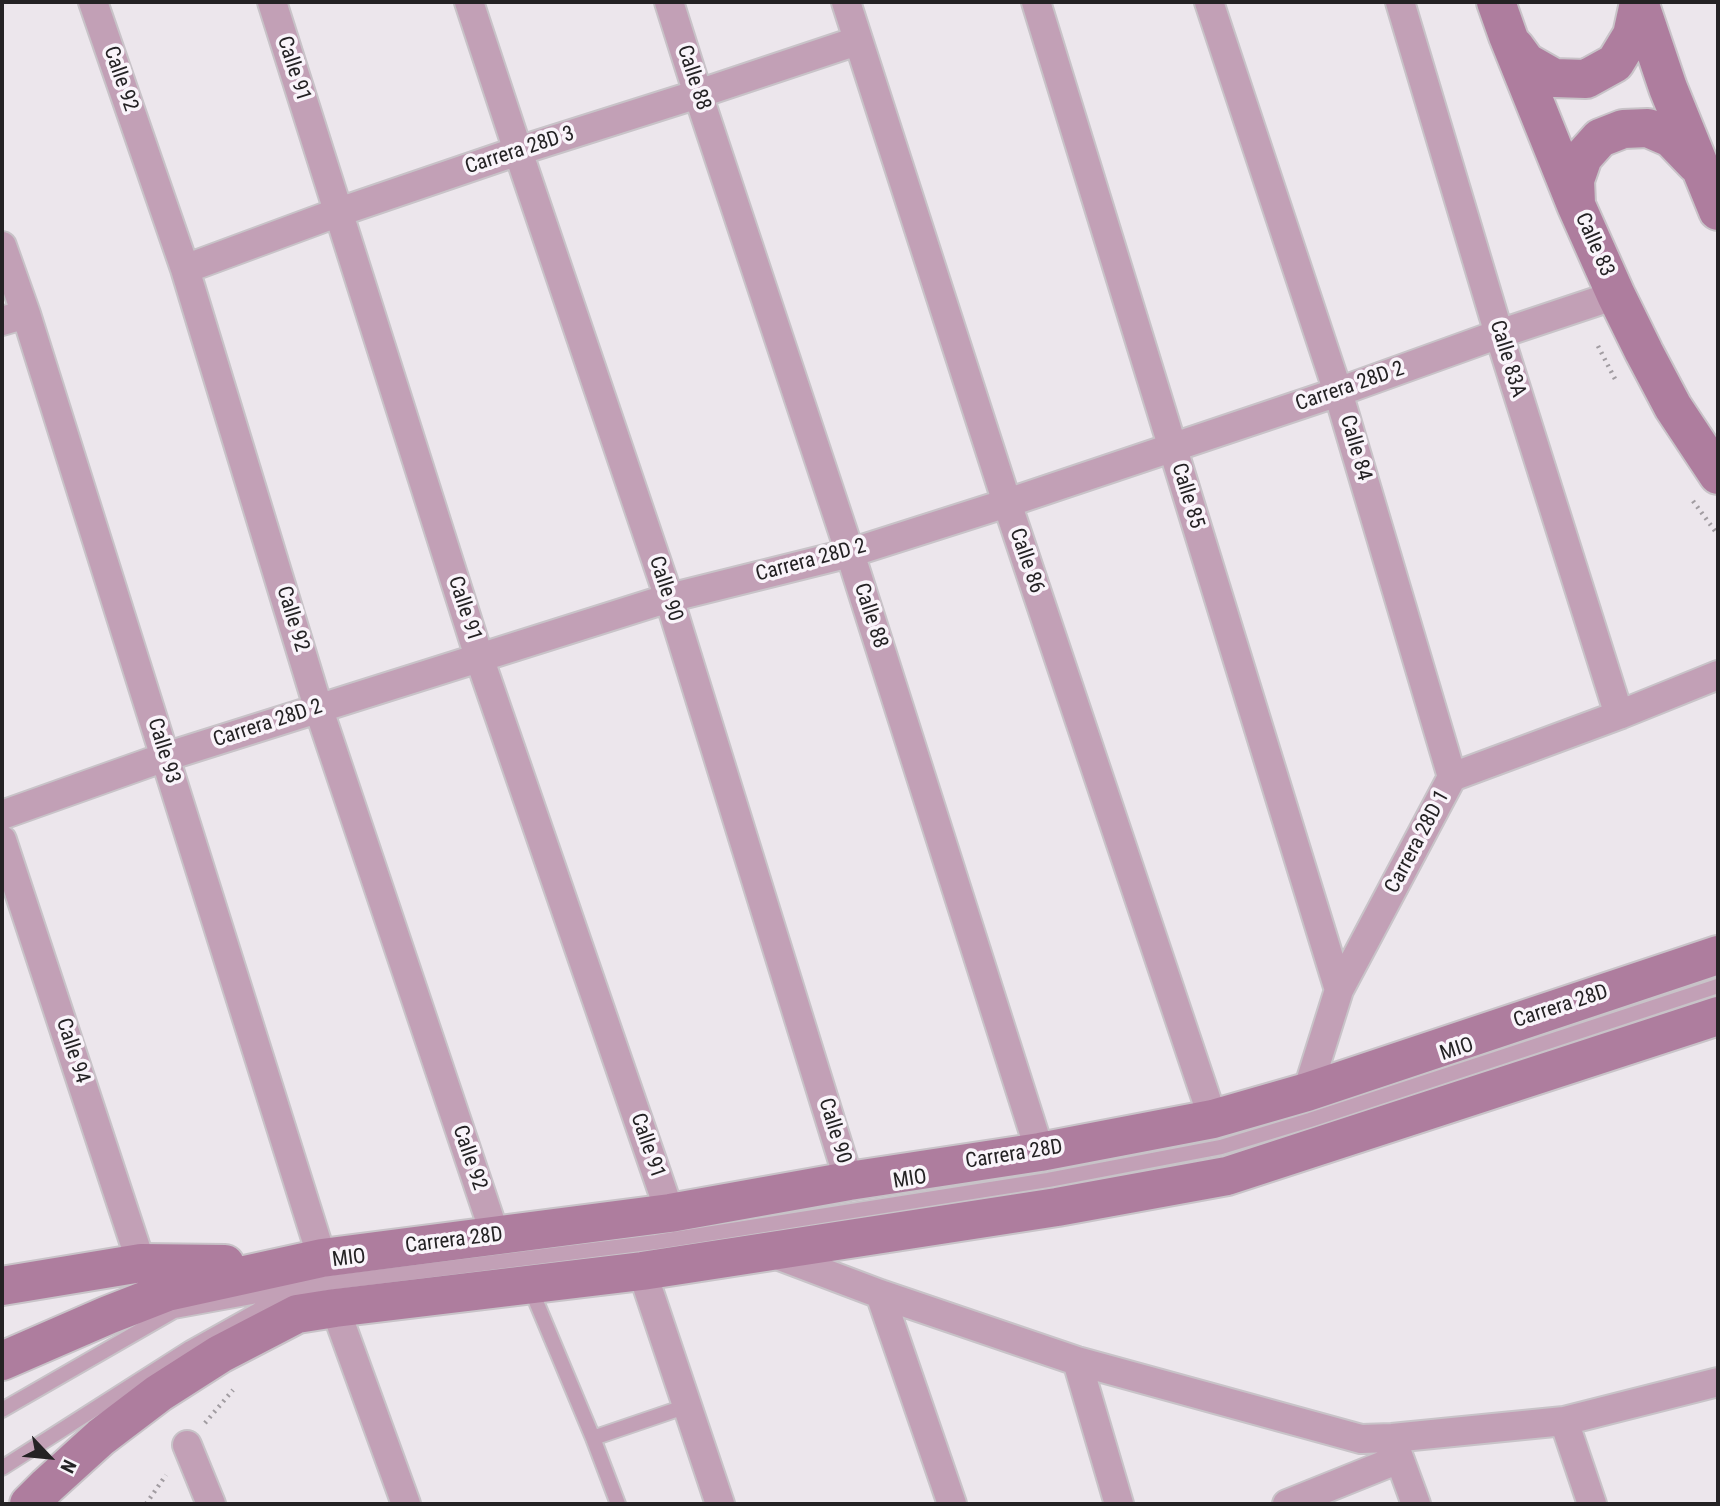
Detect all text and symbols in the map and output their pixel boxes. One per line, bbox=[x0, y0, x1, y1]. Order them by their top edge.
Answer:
street label: Calle 91 bbox=[271, 33, 315, 105]
street label: Calle 88 bbox=[671, 42, 715, 114]
street label: Calle 92 bbox=[97, 43, 143, 115]
street label: Carrera 28D 3 bbox=[462, 122, 578, 180]
street label: Calle 83 bbox=[1569, 209, 1619, 281]
street label: Calle 83A bbox=[1483, 317, 1531, 401]
street label: Carrera 28D 2 bbox=[1292, 357, 1408, 417]
street label: Calle 84 bbox=[1334, 412, 1376, 484]
street label: Calle 85 bbox=[1165, 460, 1209, 532]
street label: Calle 86 bbox=[1003, 525, 1049, 597]
street label: Carrera 28D 2 bbox=[753, 534, 869, 588]
street label: Calle 90 bbox=[643, 553, 687, 625]
street label: Calle 91 bbox=[442, 573, 486, 645]
street label: Calle 88 bbox=[848, 580, 892, 652]
street label: Calle 92 bbox=[270, 583, 314, 655]
street label: Carrera 28D 2 bbox=[210, 695, 326, 753]
street label: Calle 93 bbox=[141, 715, 185, 787]
street label: Carrera 28D 1 bbox=[1380, 786, 1456, 898]
street label: Carrera 28D bbox=[1511, 980, 1611, 1034]
street label: Calle 94 bbox=[50, 1015, 94, 1087]
street label: MIO bbox=[1437, 1033, 1477, 1067]
street label: Calle 90 bbox=[812, 1095, 856, 1167]
street label: Calle 91 bbox=[624, 1110, 670, 1182]
street label: Calle 92 bbox=[446, 1122, 492, 1194]
street label: Carrera 28D bbox=[964, 1135, 1064, 1175]
street label: MIO bbox=[891, 1165, 929, 1195]
street label: Carrera 28D bbox=[404, 1223, 504, 1259]
street label: MIO bbox=[331, 1244, 367, 1274]
north arrow bbox=[14, 1422, 84, 1492]
text: N bbox=[55, 1456, 81, 1477]

